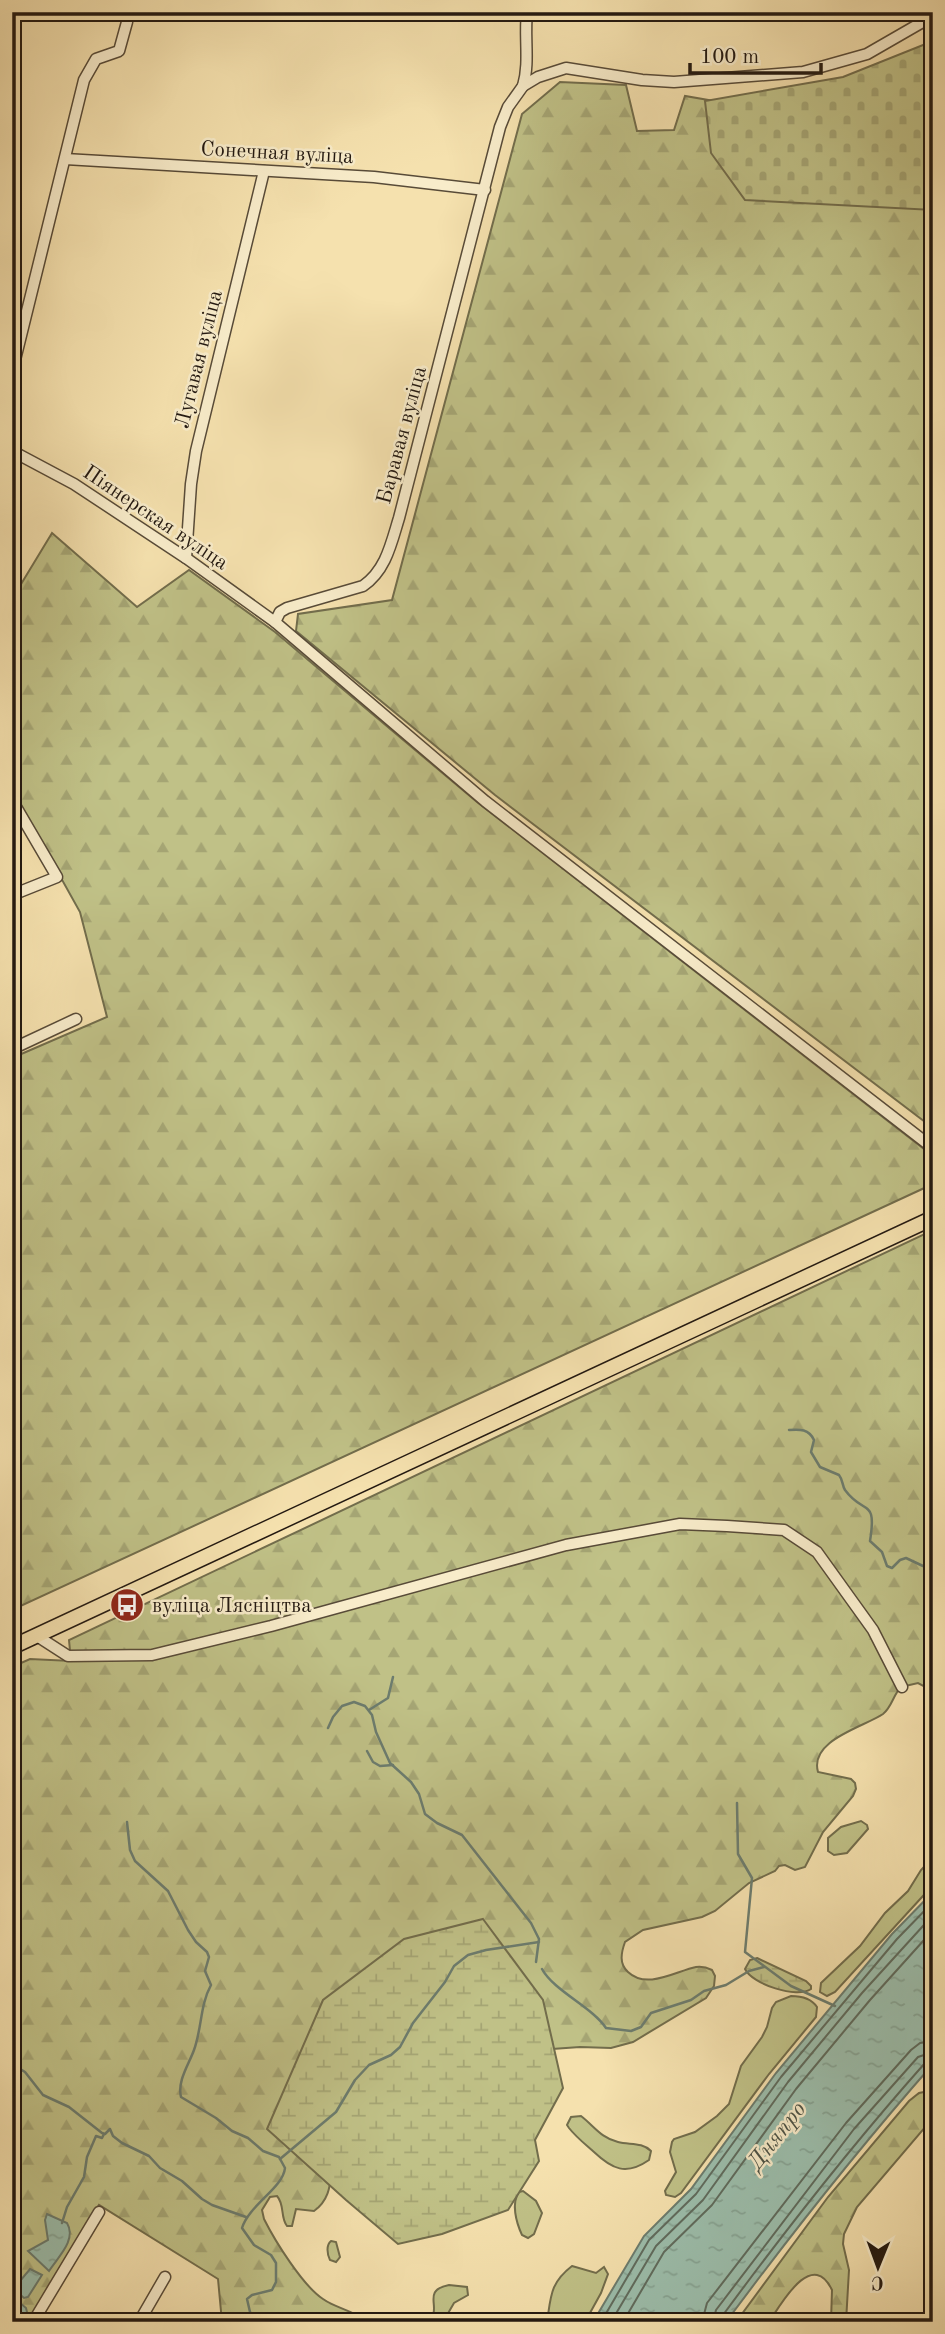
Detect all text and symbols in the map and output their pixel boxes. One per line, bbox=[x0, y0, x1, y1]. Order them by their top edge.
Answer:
scale bar bbox=[690, 32, 821, 76]
text: 100 m bbox=[700, 47, 759, 68]
street label: Сонечная вуліца bbox=[200, 139, 354, 168]
street label: Лугавая вуліца bbox=[172, 288, 227, 431]
street label: Баравая вуліца bbox=[374, 364, 431, 507]
street label: Піянерская вуліца bbox=[79, 462, 232, 575]
bus stop icon: вуліца Лясніцтва bbox=[108, 1586, 146, 1624]
place label: вуліца Лясніцтва bbox=[152, 1596, 312, 1617]
water label: Дняпро bbox=[742, 2098, 811, 2177]
north arrow bbox=[844, 2232, 914, 2302]
text: С bbox=[871, 2272, 884, 2291]

